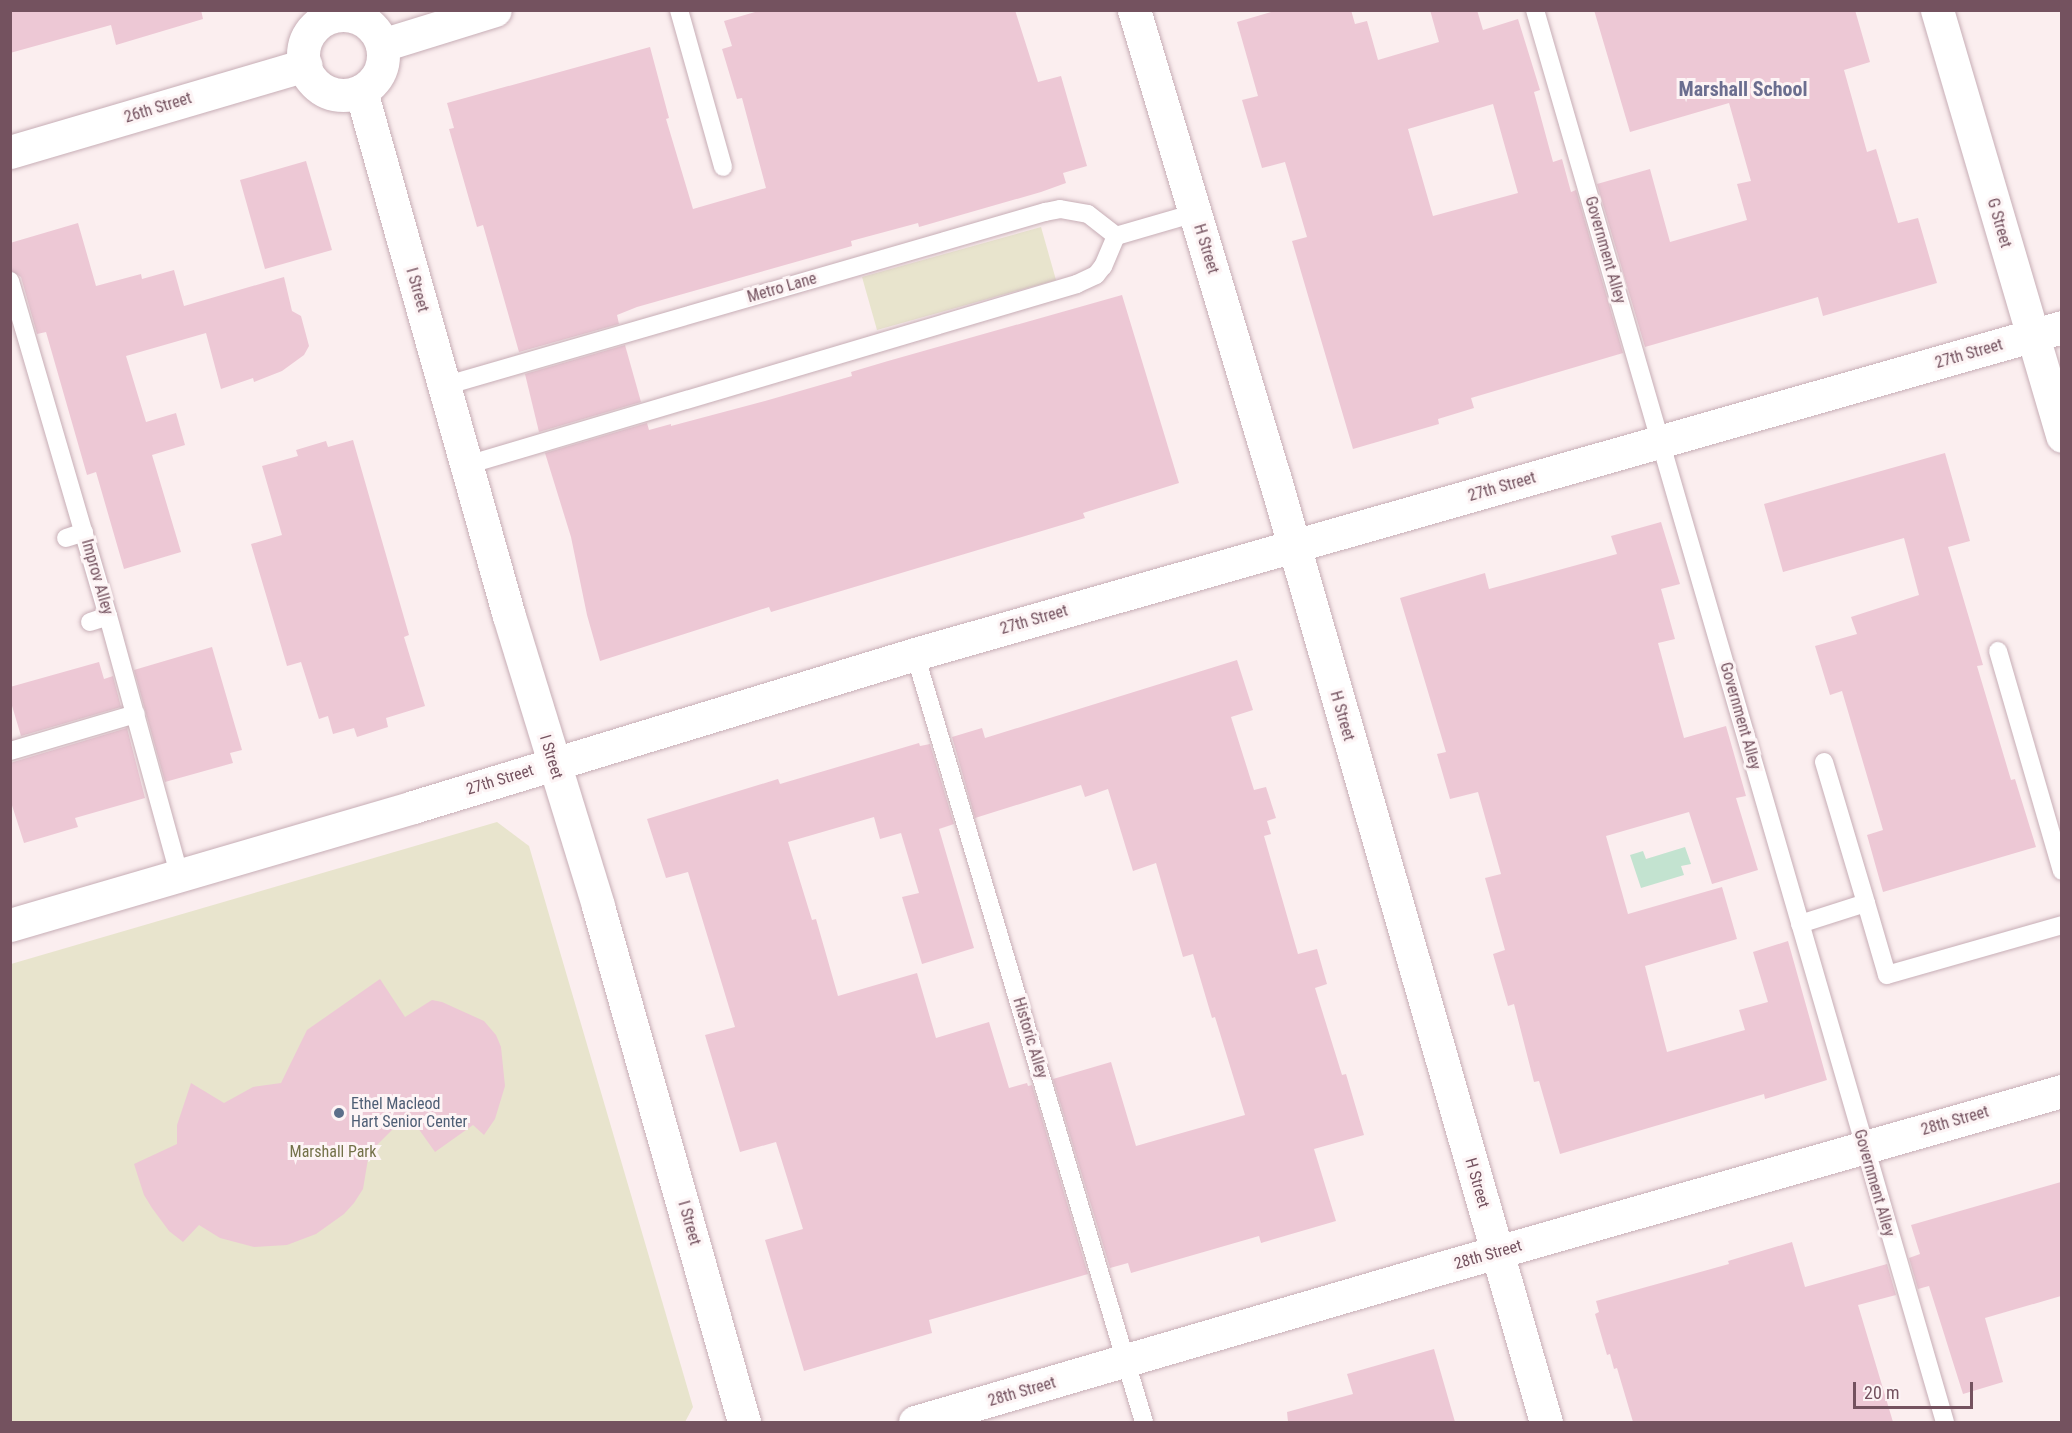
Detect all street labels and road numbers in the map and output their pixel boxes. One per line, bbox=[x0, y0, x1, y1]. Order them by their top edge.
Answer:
street label: 26th Street bbox=[122, 89, 194, 127]
street label: Government Alley bbox=[1581, 194, 1629, 306]
street label: G Street bbox=[1983, 196, 2015, 250]
street label: H Street bbox=[1189, 222, 1223, 276]
street label: I Street bbox=[402, 266, 432, 314]
street label: Metro Lane bbox=[745, 269, 819, 307]
street label: 27th Street bbox=[1933, 335, 2005, 373]
street label: 27th Street bbox=[1466, 468, 1538, 506]
street label: Improv Alley bbox=[77, 537, 117, 617]
street label: 27th Street bbox=[998, 601, 1070, 639]
street label: Government Alley bbox=[1716, 660, 1764, 772]
street label: H Street bbox=[1326, 689, 1358, 743]
street label: I Street bbox=[535, 733, 567, 781]
street label: 27th Street bbox=[464, 761, 536, 799]
street label: Historic Alley bbox=[1009, 995, 1051, 1081]
street label: 28th Street bbox=[1919, 1102, 1991, 1140]
street label: Government Alley bbox=[1850, 1127, 1898, 1239]
street label: H Street bbox=[1461, 1156, 1493, 1210]
street label: I Street bbox=[674, 1199, 704, 1247]
street label: 28th Street bbox=[1452, 1236, 1524, 1274]
street label: 28th Street bbox=[986, 1373, 1058, 1411]

